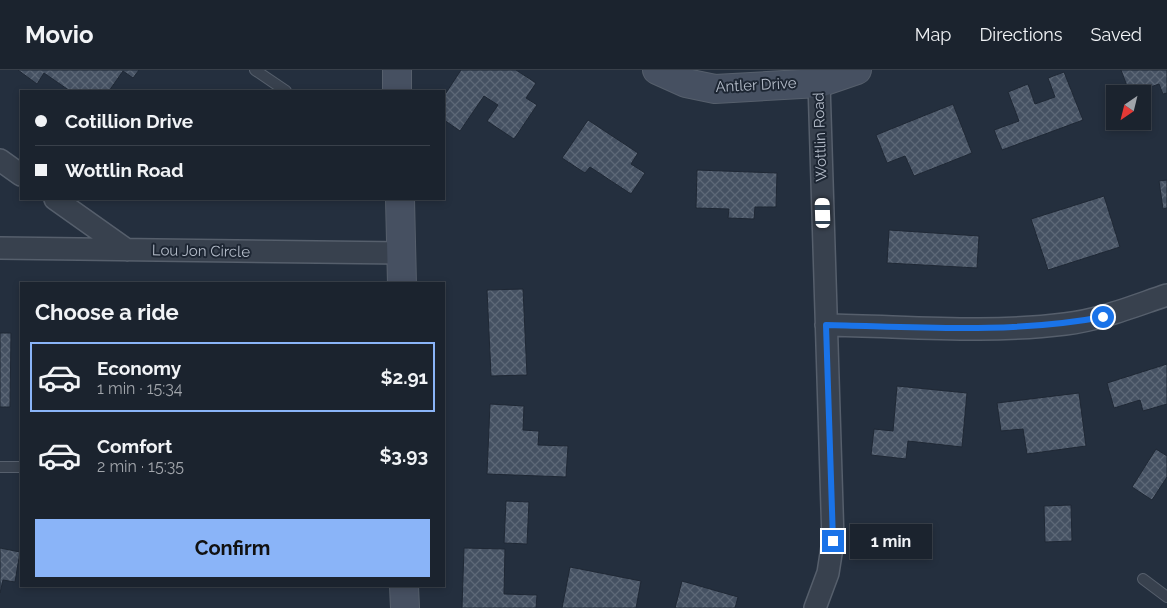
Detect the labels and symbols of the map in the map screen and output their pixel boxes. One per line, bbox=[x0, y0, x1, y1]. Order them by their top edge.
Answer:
street label: Antler Drive bbox=[715, 74, 797, 96]
north arrow bbox=[1106, 85, 1151, 130]
street label: Wottlin Road bbox=[809, 92, 831, 182]
car bbox=[814, 198, 831, 228]
street label: Lou Jon Circle bbox=[152, 241, 250, 261]
route start bbox=[1092, 306, 1114, 328]
callout: 1 min bbox=[850, 524, 933, 558]
route end bbox=[822, 530, 844, 552]

